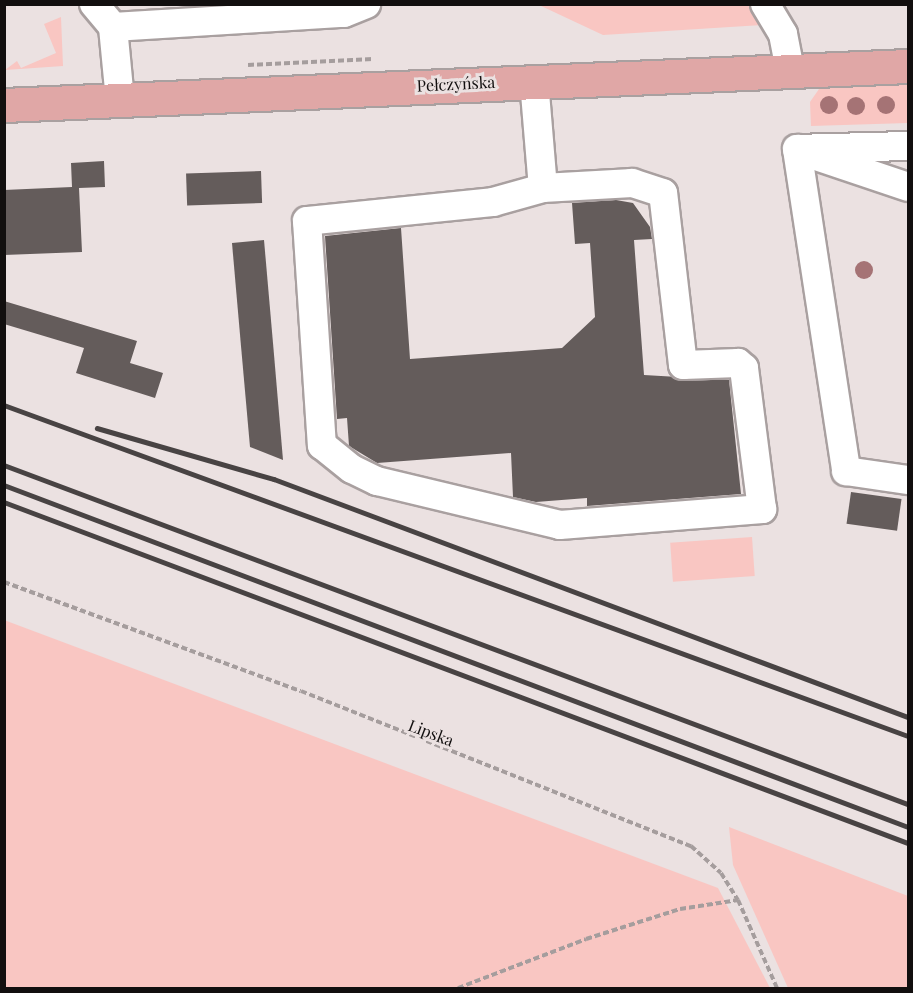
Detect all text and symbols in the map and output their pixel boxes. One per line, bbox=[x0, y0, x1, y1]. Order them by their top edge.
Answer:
street label: Pełczyńska bbox=[416, 72, 496, 96]
street label: Lipska bbox=[406, 716, 456, 750]

